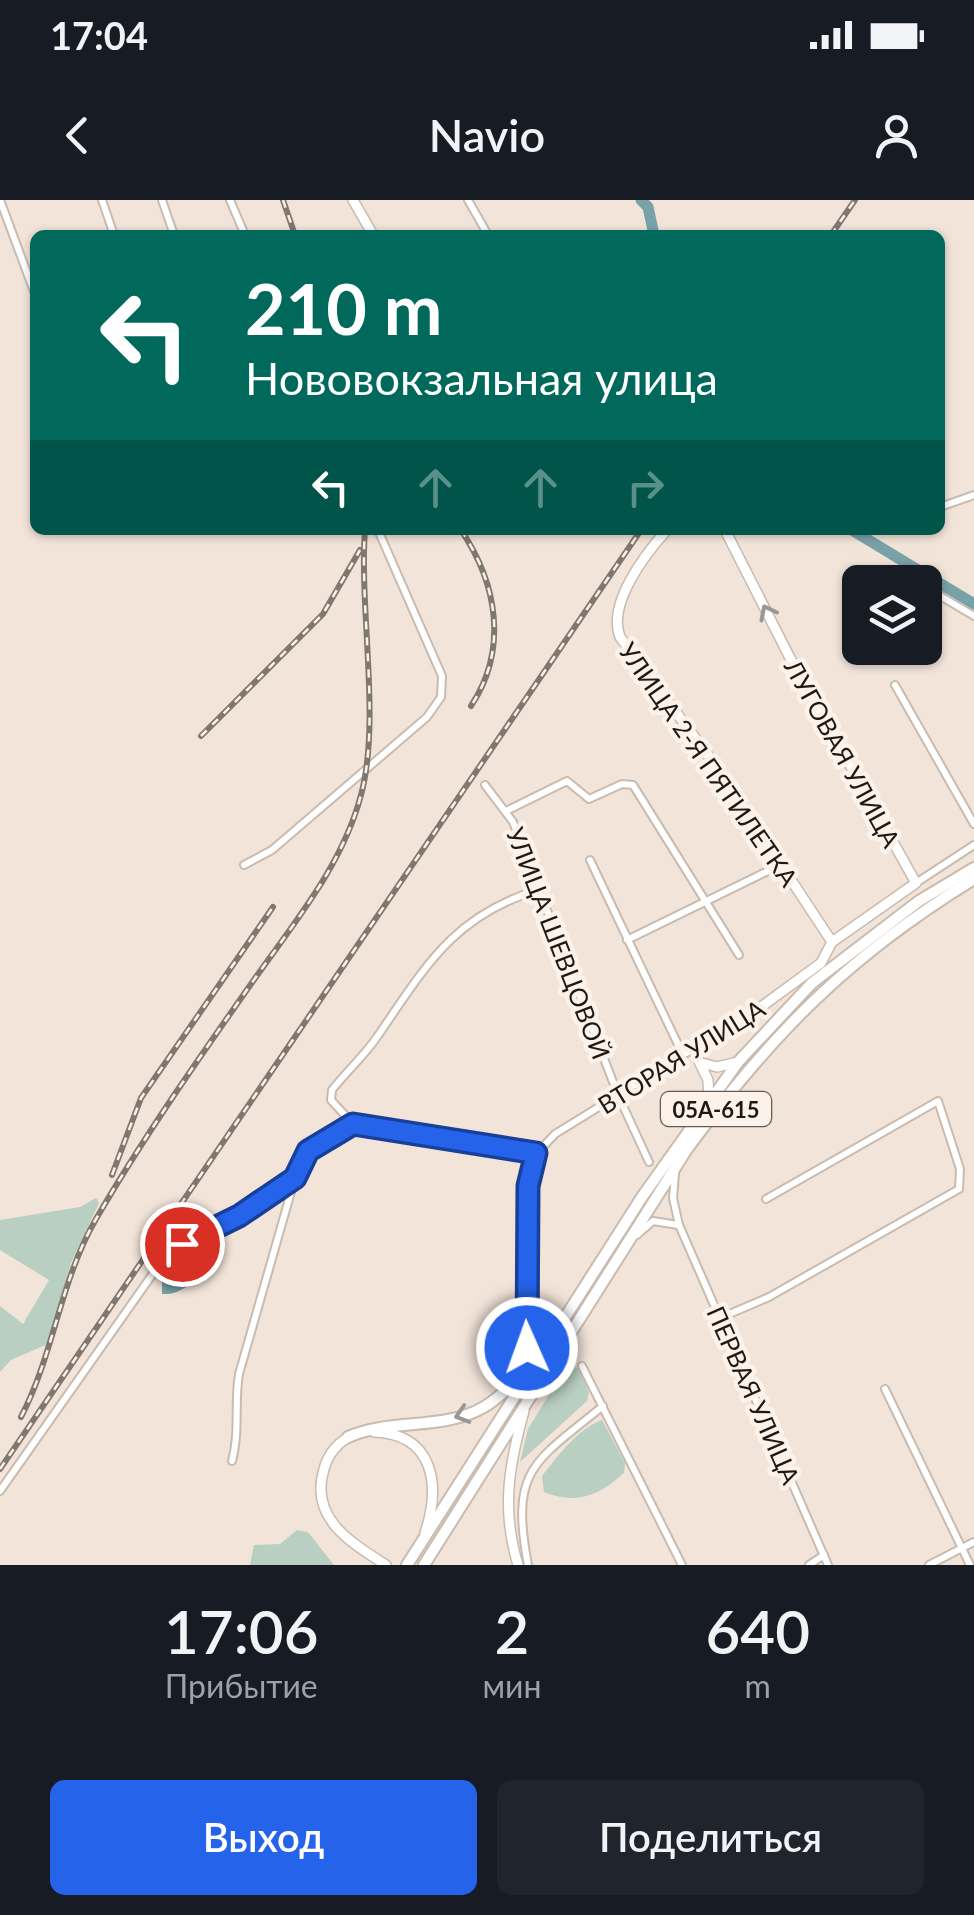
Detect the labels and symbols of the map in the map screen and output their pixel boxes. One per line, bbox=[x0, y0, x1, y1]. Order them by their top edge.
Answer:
one-way arrow bbox=[759, 604, 779, 622]
street label: УЛИЦА 2-Я ПЯТИЛЕТКА bbox=[613, 636, 805, 892]
street label: ЛУГОВАЯ УЛИЦА bbox=[778, 653, 907, 852]
street label: УЛИЦА ШЕВЦОВОЙ bbox=[501, 823, 617, 1063]
street label: ВТОРАЯ УЛИЦА bbox=[592, 993, 770, 1119]
road number: 05А-615 bbox=[661, 1092, 771, 1126]
pin bbox=[140, 1202, 225, 1287]
position arrow bbox=[475, 1296, 579, 1400]
street label: ПЕРВАЯ УЛИЦА bbox=[701, 1301, 807, 1489]
one-way arrow bbox=[454, 1403, 471, 1424]

